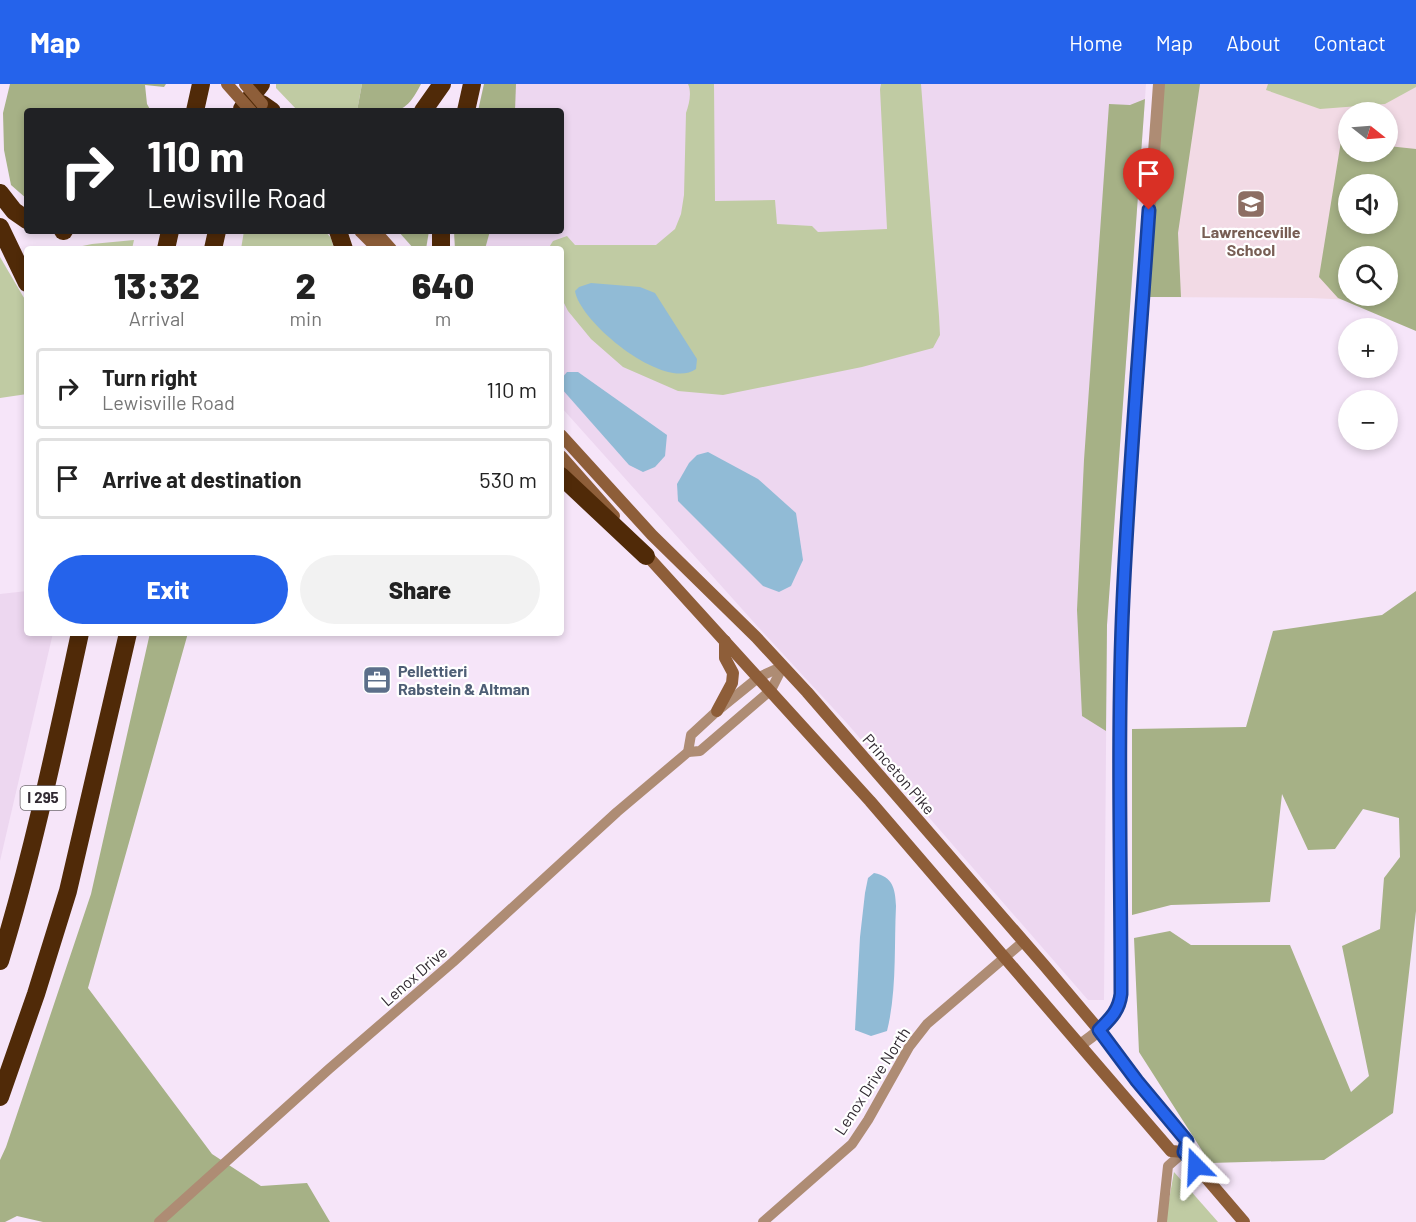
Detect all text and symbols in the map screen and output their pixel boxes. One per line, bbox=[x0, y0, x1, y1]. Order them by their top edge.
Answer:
text: Map bbox=[30, 25, 81, 59]
text: Home bbox=[1069, 30, 1123, 55]
text: Map bbox=[1156, 30, 1193, 55]
text: About bbox=[1226, 30, 1281, 55]
text: Contact bbox=[1314, 30, 1386, 55]
north arrow bbox=[1338, 102, 1398, 162]
map controls bbox=[1338, 102, 1398, 450]
text: 110 m bbox=[147, 130, 244, 180]
icon: right bbox=[48, 132, 126, 210]
pin bbox=[1123, 148, 1174, 210]
icon: arrive bbox=[1132, 157, 1165, 190]
button: sound bbox=[1338, 174, 1398, 234]
text: Lewisville Road bbox=[147, 181, 327, 213]
school or university icon: Lawrenceville School bbox=[1235, 188, 1267, 220]
place label: Lawrenceville School bbox=[1202, 222, 1301, 259]
button: search bbox=[1338, 246, 1398, 306]
text: 13:32 bbox=[114, 263, 200, 306]
text: 2 bbox=[296, 263, 316, 306]
text: 640 bbox=[412, 263, 474, 306]
text: Arrival bbox=[129, 306, 185, 330]
text: min bbox=[290, 306, 322, 330]
text: m bbox=[435, 306, 451, 330]
button: + bbox=[1338, 318, 1398, 378]
text: Turn right bbox=[102, 364, 197, 390]
icon: right bbox=[51, 372, 84, 405]
text: 110 m bbox=[487, 376, 537, 402]
text: Lewisville Road bbox=[102, 390, 235, 414]
button: − bbox=[1338, 390, 1398, 450]
icon: arrive bbox=[51, 462, 84, 495]
text: Arrive at destination bbox=[102, 466, 301, 492]
text: 530 m bbox=[479, 466, 537, 492]
button: Exit bbox=[48, 555, 288, 624]
button: Share bbox=[300, 555, 540, 624]
place label: Pellettieri Rabstein & Altman bbox=[398, 661, 530, 698]
office icon: Pellettieri Rabstein & Altman bbox=[361, 664, 393, 696]
street label: Princeton Pike bbox=[859, 730, 940, 818]
road number: I 295 bbox=[20, 786, 66, 810]
street label: Lenox Drive bbox=[377, 942, 451, 1009]
street label: Lenox Drive North bbox=[830, 1023, 913, 1138]
position arrow bbox=[1164, 1134, 1228, 1198]

